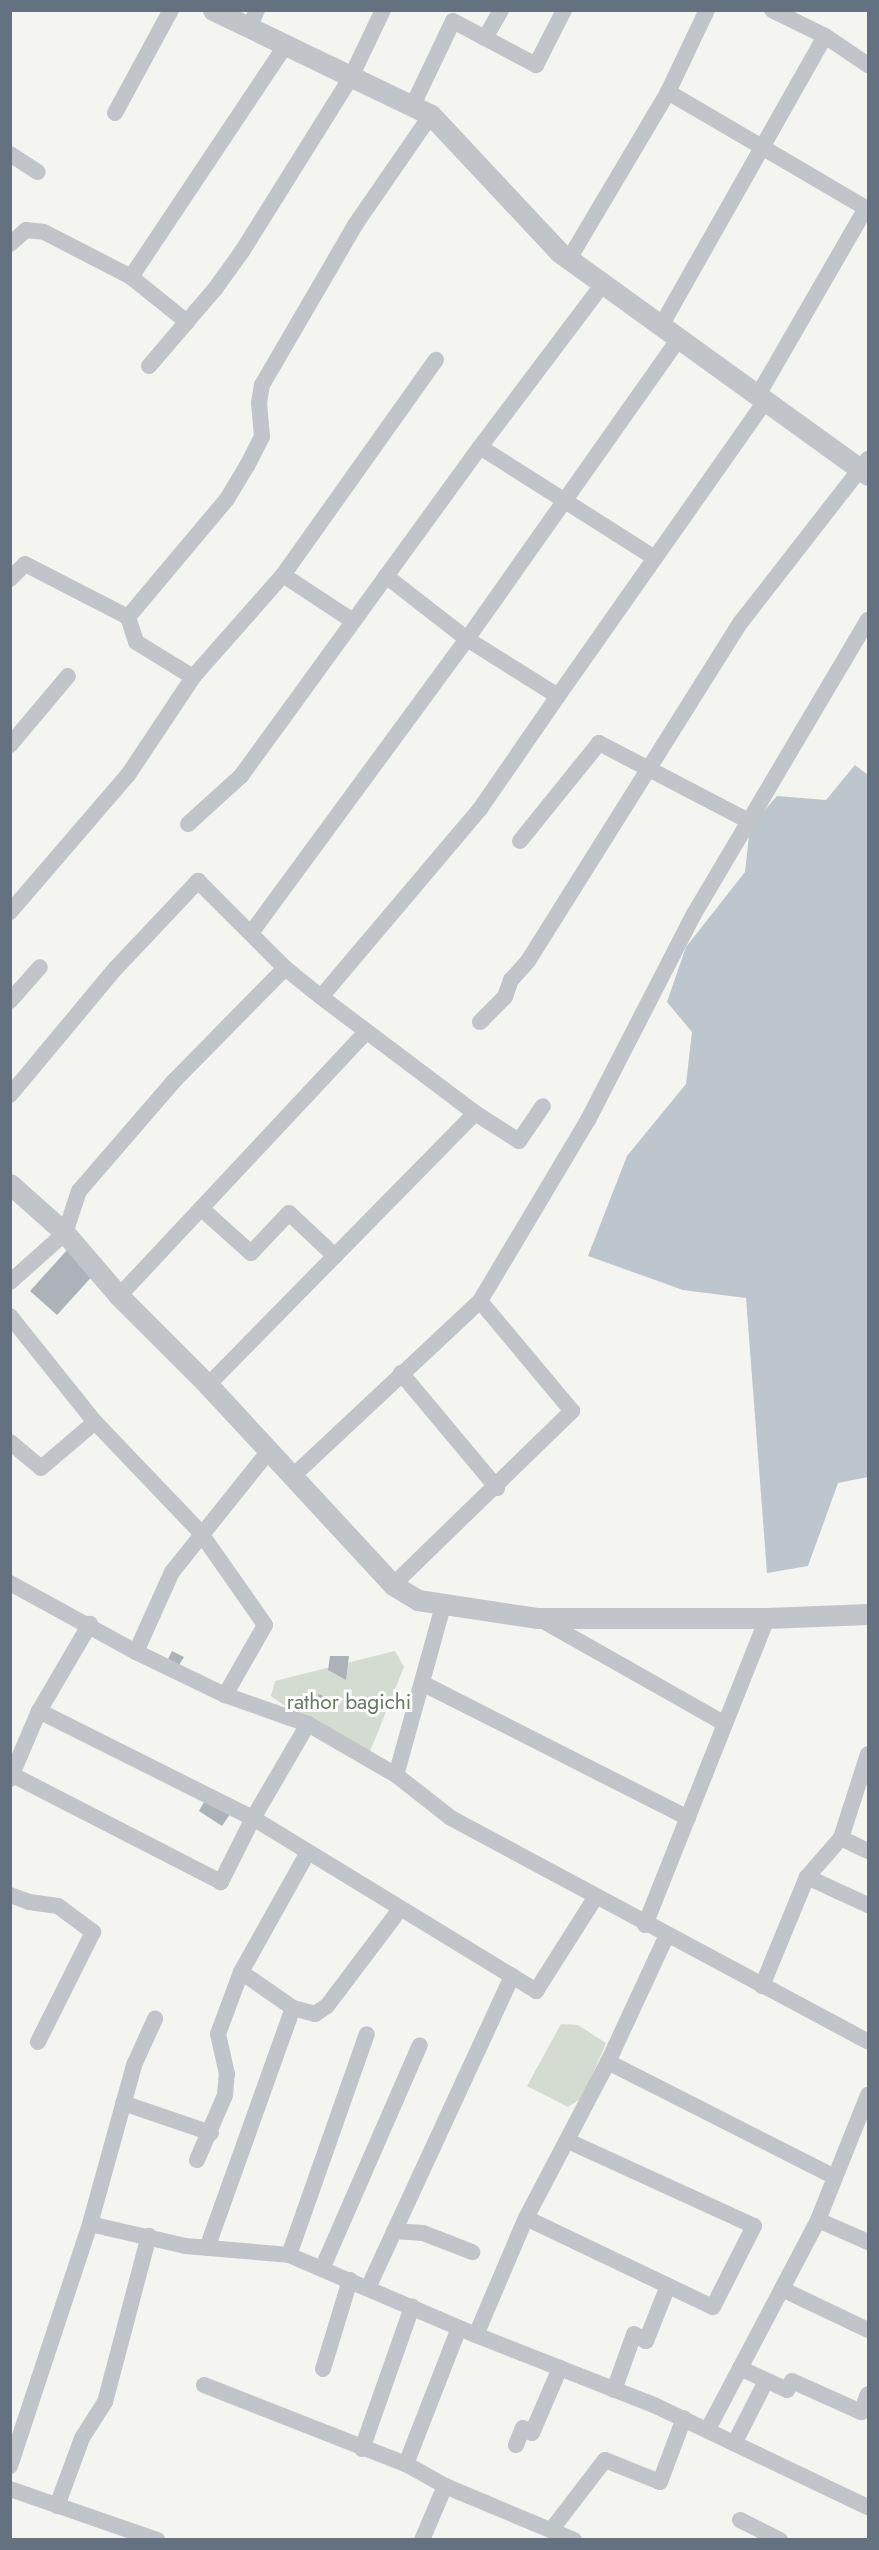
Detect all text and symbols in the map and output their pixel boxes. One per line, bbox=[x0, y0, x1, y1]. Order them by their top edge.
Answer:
park label: rathor bagichi bbox=[287, 1689, 411, 1715]

